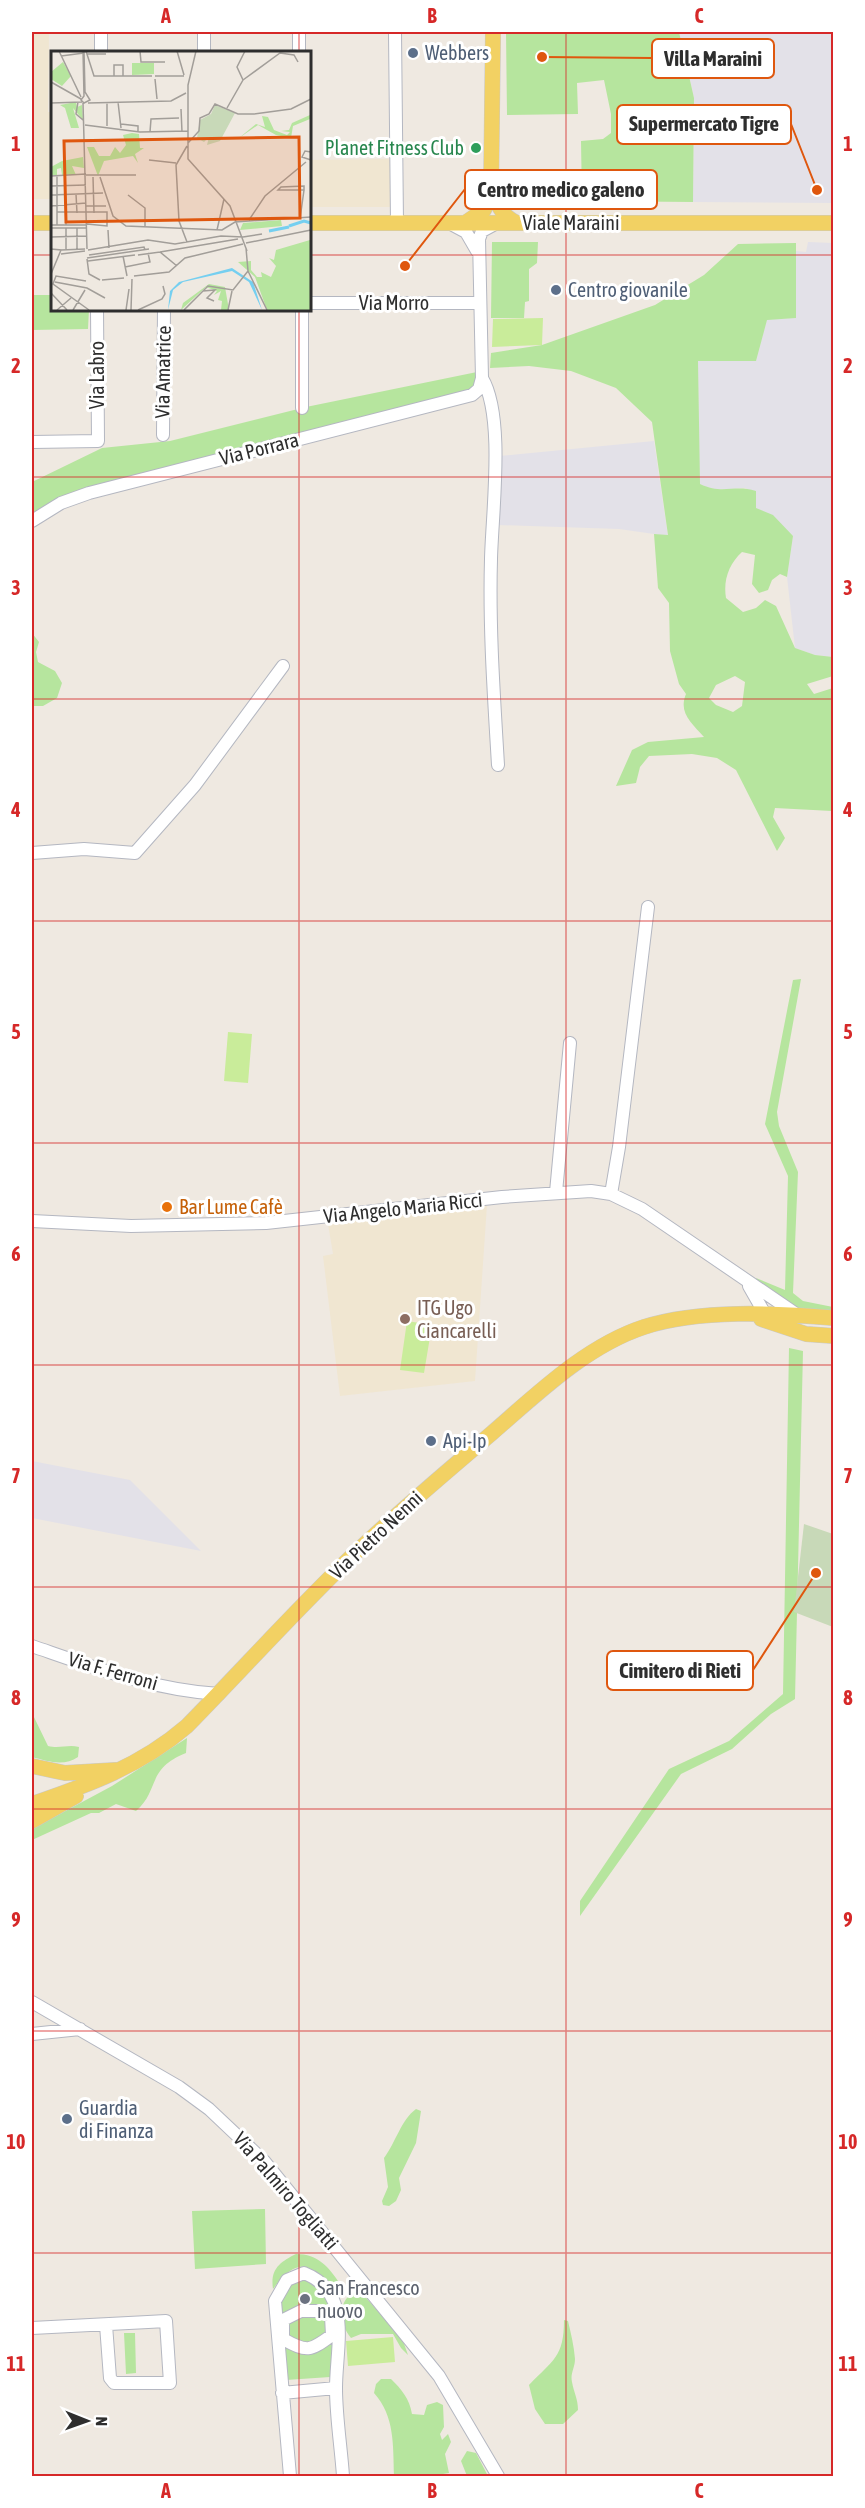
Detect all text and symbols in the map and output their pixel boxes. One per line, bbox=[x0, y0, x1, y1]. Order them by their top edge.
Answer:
text: A bbox=[160, 4, 171, 27]
text: B bbox=[427, 4, 437, 27]
text: C bbox=[695, 4, 704, 27]
callout: Villa Maraini bbox=[652, 39, 774, 78]
place label: Webbers bbox=[425, 41, 489, 64]
marker: Webbers bbox=[406, 46, 420, 60]
text: Villa Maraini bbox=[663, 46, 762, 70]
inset map bbox=[51, 51, 310, 310]
callout: Supermercato Tigre bbox=[617, 105, 791, 144]
text: Supermercato Tigre bbox=[629, 111, 779, 135]
text: 1 bbox=[11, 132, 21, 155]
text: 1 bbox=[843, 132, 853, 155]
place label: Planet Fitness Club bbox=[325, 136, 464, 159]
marker: Planet Fitness Club bbox=[469, 141, 483, 155]
callout: Centro medico galeno bbox=[465, 170, 657, 209]
text: Centro medico galeno bbox=[477, 177, 645, 201]
street label: Viale Maraini bbox=[522, 211, 620, 234]
place label: Centro giovanile bbox=[568, 278, 688, 301]
marker: Centro giovanile bbox=[549, 283, 563, 297]
street label: Via Morro bbox=[359, 291, 429, 314]
street label: Via Amatrice bbox=[150, 325, 175, 419]
street label: Via Labro bbox=[85, 341, 108, 409]
text: 2 bbox=[11, 354, 21, 377]
text: 2 bbox=[843, 354, 853, 377]
street label: Via Porrara bbox=[217, 428, 301, 469]
text: 3 bbox=[11, 576, 21, 599]
text: 3 bbox=[843, 576, 853, 599]
text: 4 bbox=[10, 798, 21, 821]
text: 4 bbox=[842, 798, 853, 821]
text: 5 bbox=[11, 1020, 21, 1043]
text: 5 bbox=[843, 1020, 853, 1043]
street label: Via Angelo Maria Ricci bbox=[322, 1188, 484, 1227]
place label: Bar Lume Cafè bbox=[179, 1195, 283, 1218]
marker: Bar Lume Cafè bbox=[160, 1200, 174, 1214]
text: 6 bbox=[11, 1242, 21, 1265]
text: 6 bbox=[843, 1242, 853, 1265]
place label: ITG Ugo Ciancarelli bbox=[417, 1296, 496, 1342]
marker: ITG Ugo Ciancarelli bbox=[398, 1312, 412, 1326]
place label: Api-Ip bbox=[443, 1429, 486, 1452]
marker: Api-Ip bbox=[424, 1434, 438, 1448]
text: 7 bbox=[11, 1464, 21, 1487]
text: 7 bbox=[843, 1464, 853, 1487]
street label: Via Pietro Nenni bbox=[325, 1486, 427, 1583]
street label: Via F. Ferroni bbox=[66, 1647, 161, 1694]
callout: Cimitero di Rieti bbox=[607, 1651, 753, 1690]
text: Cimitero di Rieti bbox=[619, 1658, 741, 1682]
text: 8 bbox=[11, 1686, 21, 1709]
text: 8 bbox=[843, 1686, 853, 1709]
text: 9 bbox=[11, 1908, 21, 1931]
text: 9 bbox=[843, 1908, 853, 1931]
place label: Guardia di Finanza bbox=[79, 2096, 154, 2142]
marker: Guardia di Finanza bbox=[60, 2112, 74, 2126]
street label: Via Palmiro Togliatti bbox=[229, 2127, 344, 2254]
text: 10 bbox=[7, 2130, 25, 2153]
text: 10 bbox=[839, 2130, 857, 2153]
place label: San Francesco nuovo bbox=[317, 2276, 420, 2322]
marker: San Francesco nuovo bbox=[298, 2292, 312, 2306]
text: 11 bbox=[7, 2352, 25, 2375]
text: 11 bbox=[839, 2352, 857, 2375]
north arrow bbox=[57, 2391, 117, 2451]
text: N bbox=[93, 2416, 111, 2426]
text: A bbox=[160, 2479, 171, 2502]
text: B bbox=[427, 2479, 437, 2502]
text: C bbox=[695, 2479, 704, 2502]

